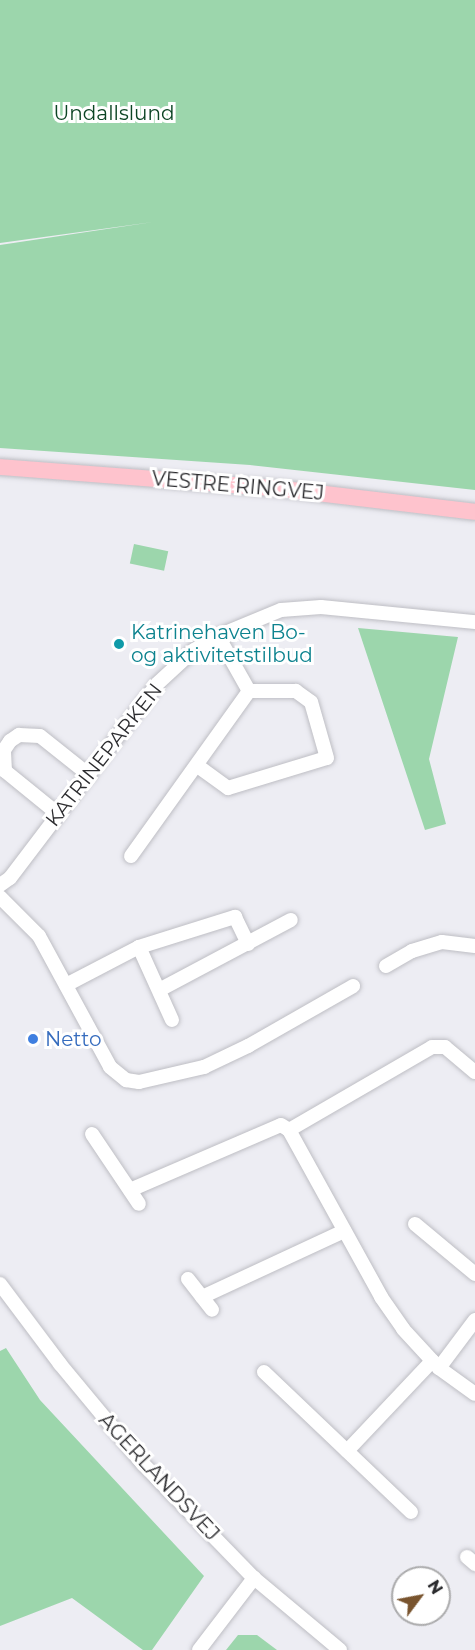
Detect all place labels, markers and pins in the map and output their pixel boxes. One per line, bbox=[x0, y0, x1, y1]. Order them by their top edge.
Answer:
place label: Katrinehaven Bo- og aktivitetstilbud bbox=[131, 620, 313, 667]
marker: Katrinehaven Bo- og aktivitetstilbud bbox=[112, 637, 126, 651]
place label: Netto bbox=[45, 1027, 101, 1051]
marker: Netto bbox=[26, 1032, 40, 1046]

